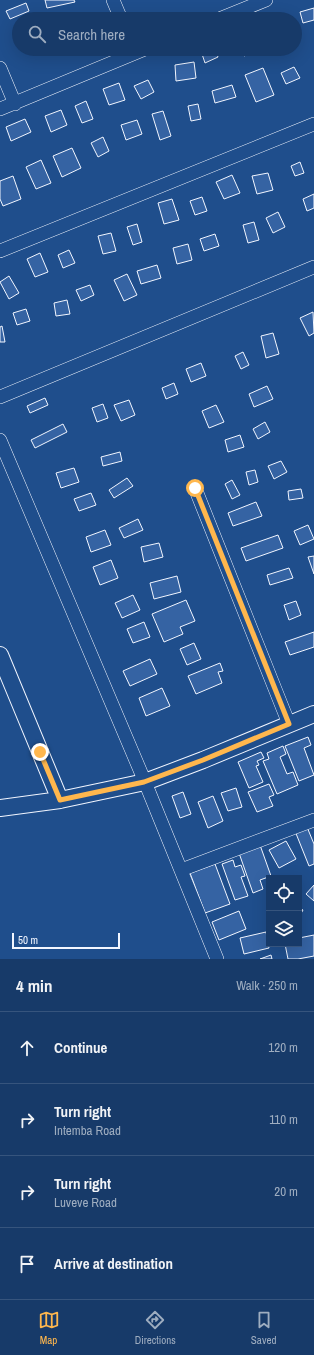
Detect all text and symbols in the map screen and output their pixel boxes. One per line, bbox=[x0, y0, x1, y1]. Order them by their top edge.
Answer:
search box bbox=[12, 12, 302, 56]
icon: search bbox=[26, 23, 48, 45]
text: Search here bbox=[58, 24, 125, 45]
route start bbox=[186, 479, 204, 497]
route end bbox=[31, 743, 49, 761]
map controls bbox=[266, 875, 302, 947]
button: locate bbox=[266, 875, 302, 911]
button: layers bbox=[266, 911, 302, 947]
scale bar bbox=[12, 931, 120, 950]
text: 50 m bbox=[18, 933, 38, 947]
text: 4 min bbox=[16, 974, 52, 997]
text: Walk · 250 m bbox=[236, 977, 298, 994]
icon: ahead bbox=[16, 1037, 38, 1059]
text: Continue bbox=[54, 1037, 107, 1058]
text: 120 m bbox=[268, 1039, 298, 1056]
text: Turn right bbox=[54, 1101, 111, 1122]
icon: right bbox=[16, 1109, 38, 1131]
text: 110 m bbox=[269, 1111, 298, 1128]
text: Intemba Road bbox=[54, 1122, 121, 1139]
text: Turn right bbox=[54, 1173, 111, 1194]
icon: right bbox=[16, 1181, 38, 1203]
text: 20 m bbox=[274, 1183, 298, 1200]
text: Luveve Road bbox=[54, 1194, 117, 1211]
icon: arrive bbox=[16, 1253, 38, 1275]
text: Arrive at destination bbox=[54, 1253, 173, 1274]
tab: Map bbox=[38, 1309, 60, 1347]
tab: Directions bbox=[135, 1309, 176, 1347]
tab: Saved bbox=[251, 1309, 276, 1347]

